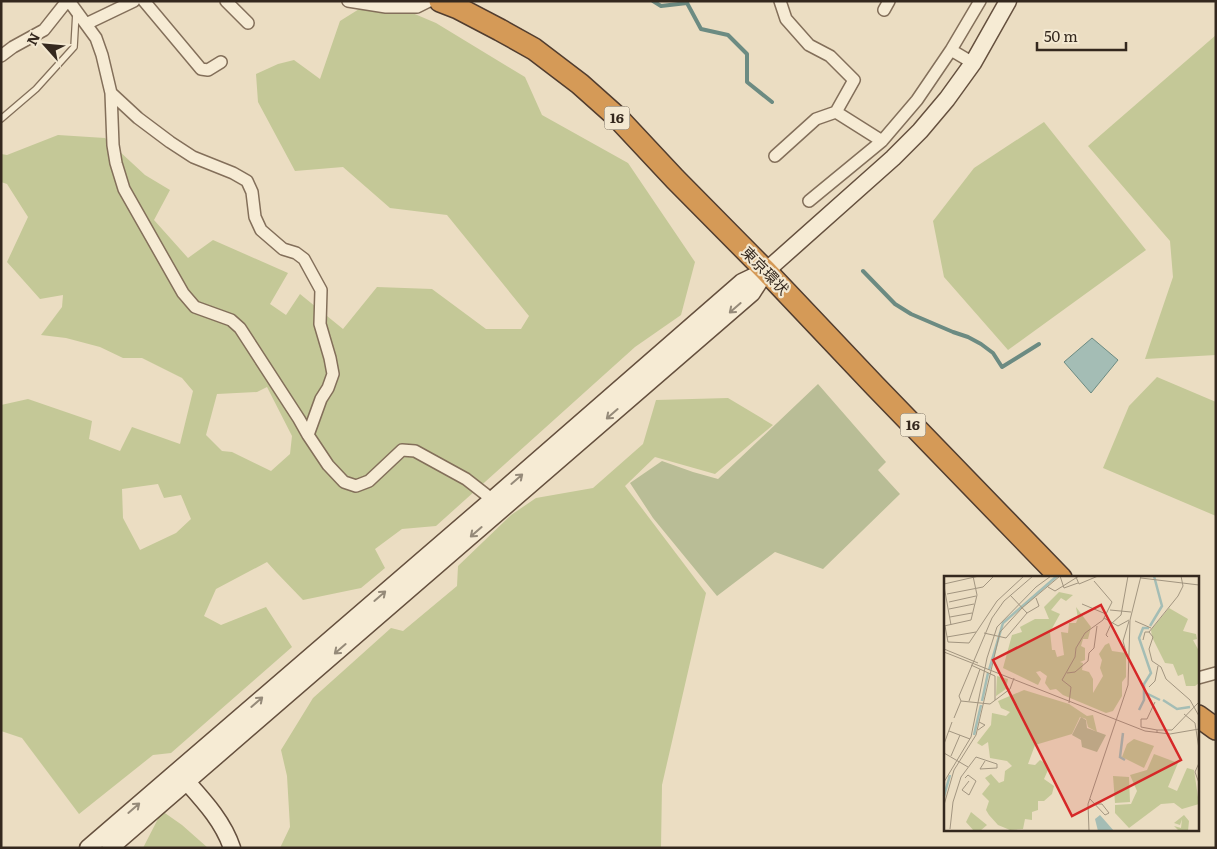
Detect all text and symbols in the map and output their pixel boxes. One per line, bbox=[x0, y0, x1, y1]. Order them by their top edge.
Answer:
north arrow bbox=[20, 20, 70, 70]
scale bar bbox=[1037, 20, 1126, 52]
text: 50 m bbox=[1044, 24, 1078, 47]
text: N bbox=[21, 29, 44, 48]
road number: 16 bbox=[604, 106, 630, 130]
street label: 東京環状 bbox=[737, 240, 795, 300]
one-way arrow bbox=[729, 302, 742, 313]
one-way arrow bbox=[606, 408, 619, 420]
road number: 16 bbox=[900, 414, 926, 436]
one-way arrow bbox=[510, 473, 523, 484]
one-way arrow bbox=[470, 526, 483, 538]
inset map bbox=[944, 576, 1200, 832]
one-way arrow bbox=[374, 591, 387, 602]
one-way arrow bbox=[333, 644, 346, 655]
one-way arrow bbox=[251, 696, 264, 708]
one-way arrow bbox=[127, 803, 140, 814]

